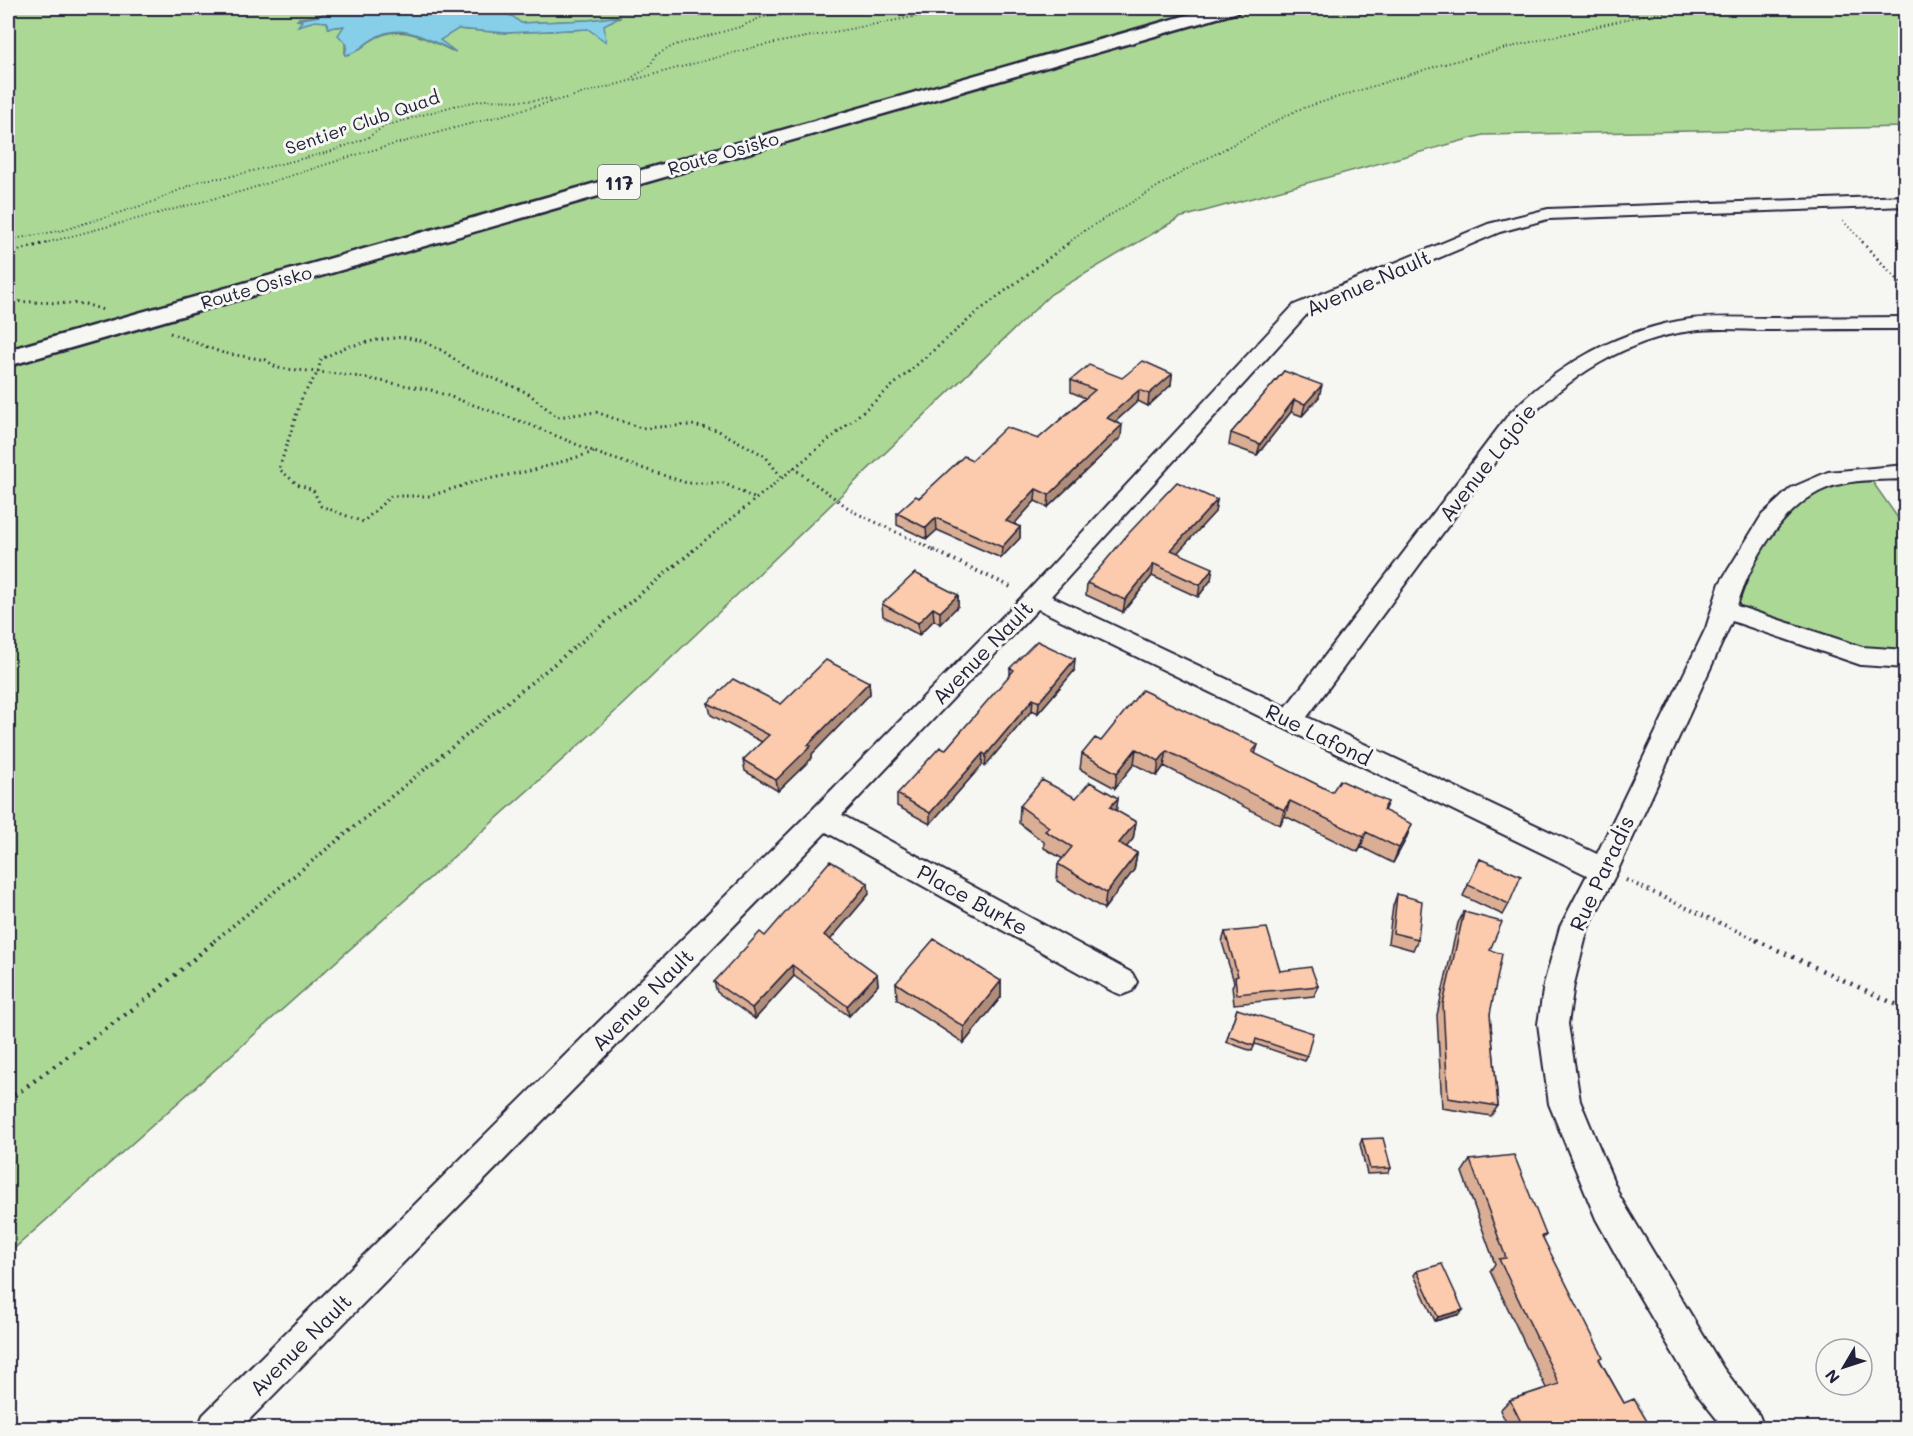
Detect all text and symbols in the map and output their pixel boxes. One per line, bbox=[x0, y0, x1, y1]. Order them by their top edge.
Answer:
street label: Sentier Club Quad bbox=[282, 84, 442, 160]
street label: Route Osisko bbox=[665, 126, 782, 180]
road number: 117 bbox=[598, 165, 640, 199]
street label: Avenue Nault bbox=[1301, 242, 1435, 322]
street label: Route Osisko bbox=[198, 260, 315, 314]
street label: Avenue Lajoie bbox=[1433, 398, 1541, 526]
street label: Avenue Nault bbox=[926, 594, 1038, 710]
street label: Rue Lafond bbox=[1262, 697, 1376, 771]
street label: Rue Paradis bbox=[1563, 811, 1639, 935]
street label: Place Burke bbox=[913, 858, 1033, 940]
street label: Avenue Nault bbox=[585, 942, 699, 1056]
street label: Avenue Nault bbox=[243, 1287, 357, 1401]
north arrow bbox=[1814, 1337, 1874, 1397]
text: N bbox=[1820, 1365, 1844, 1388]

